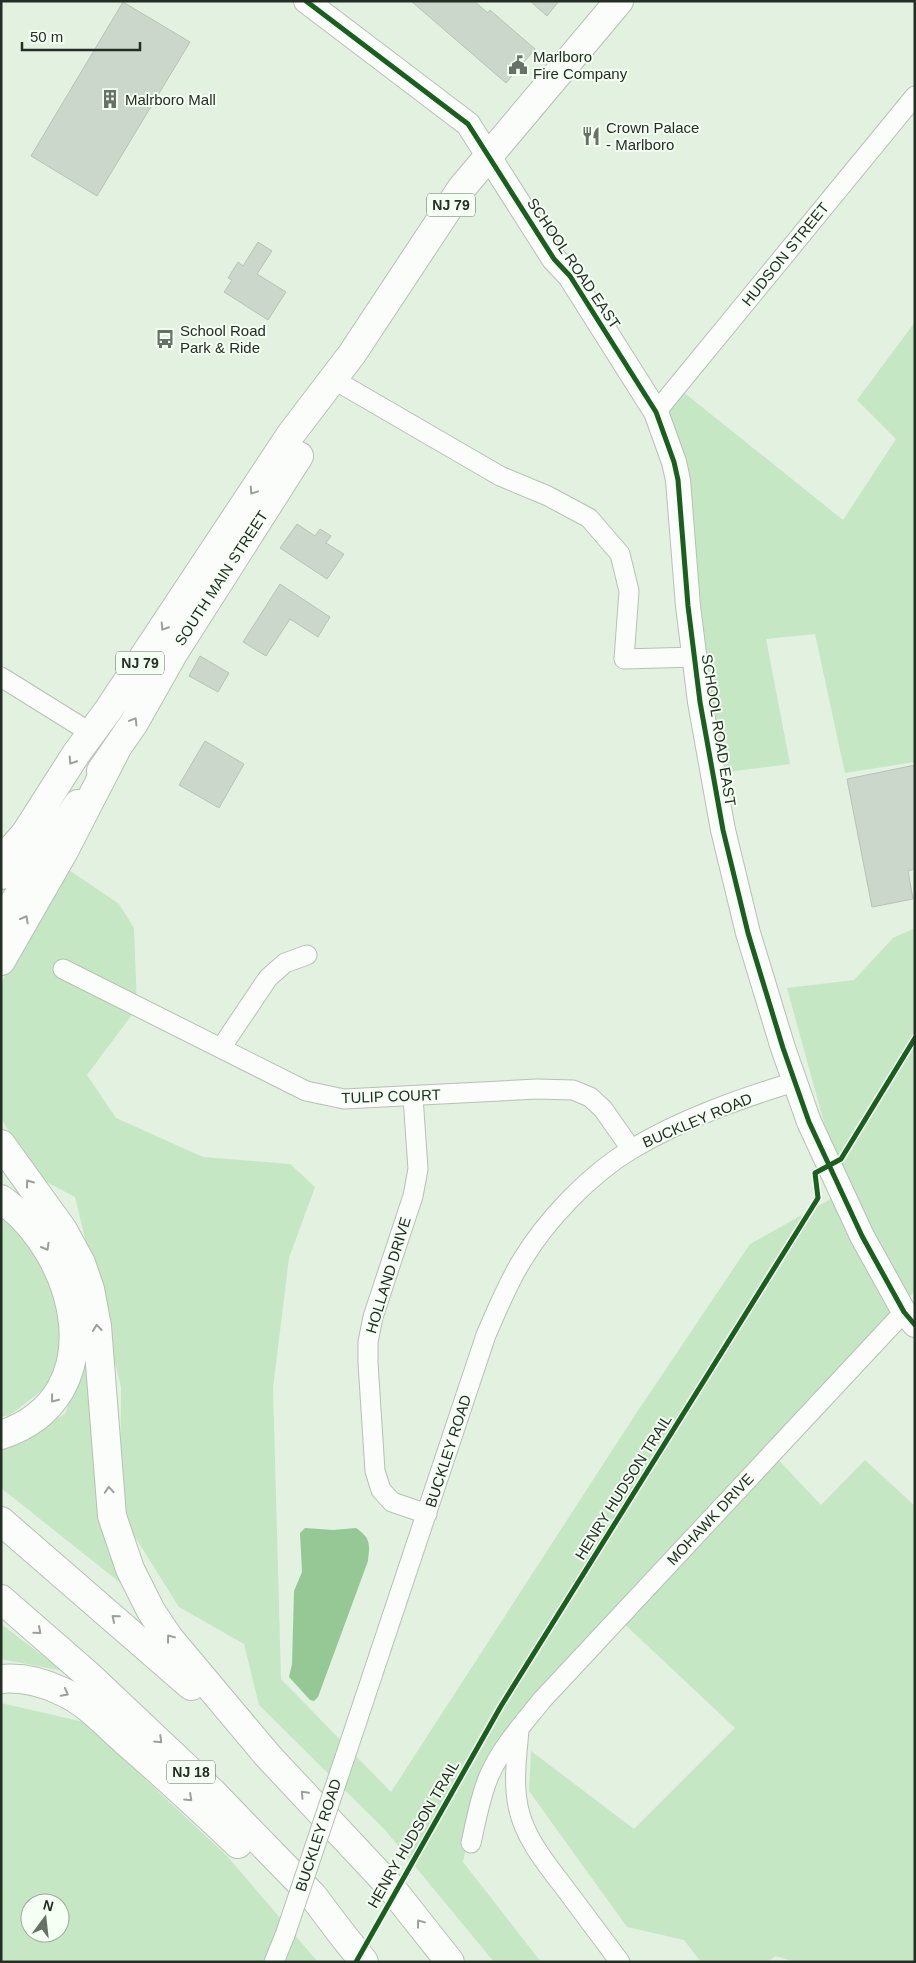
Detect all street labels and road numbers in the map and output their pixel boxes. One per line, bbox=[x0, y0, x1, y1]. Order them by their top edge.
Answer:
road number: NJ 79 bbox=[427, 194, 475, 216]
street label: SCHOOL ROAD EAST bbox=[524, 195, 624, 331]
street label: HUDSON STREET bbox=[738, 199, 832, 309]
street label: SOUTH MAIN STREET bbox=[171, 507, 271, 649]
road number: NJ 79 bbox=[116, 651, 164, 674]
street label: SCHOOL ROAD EAST bbox=[699, 653, 739, 807]
street label: TULIP COURT bbox=[341, 1086, 441, 1106]
street label: BUCKLEY ROAD bbox=[640, 1089, 754, 1151]
street label: HOLLAND DRIVE bbox=[362, 1215, 414, 1335]
street label: BUCKLEY ROAD bbox=[422, 1392, 474, 1509]
street label: HENRY HUDSON TRAIL bbox=[571, 1411, 675, 1563]
street label: MOHAWK DRIVE bbox=[663, 1470, 757, 1568]
street label: HENRY HUDSON TRAIL bbox=[364, 1757, 462, 1911]
road number: NJ 18 bbox=[167, 1760, 215, 1784]
street label: BUCKLEY ROAD bbox=[292, 1776, 344, 1893]

